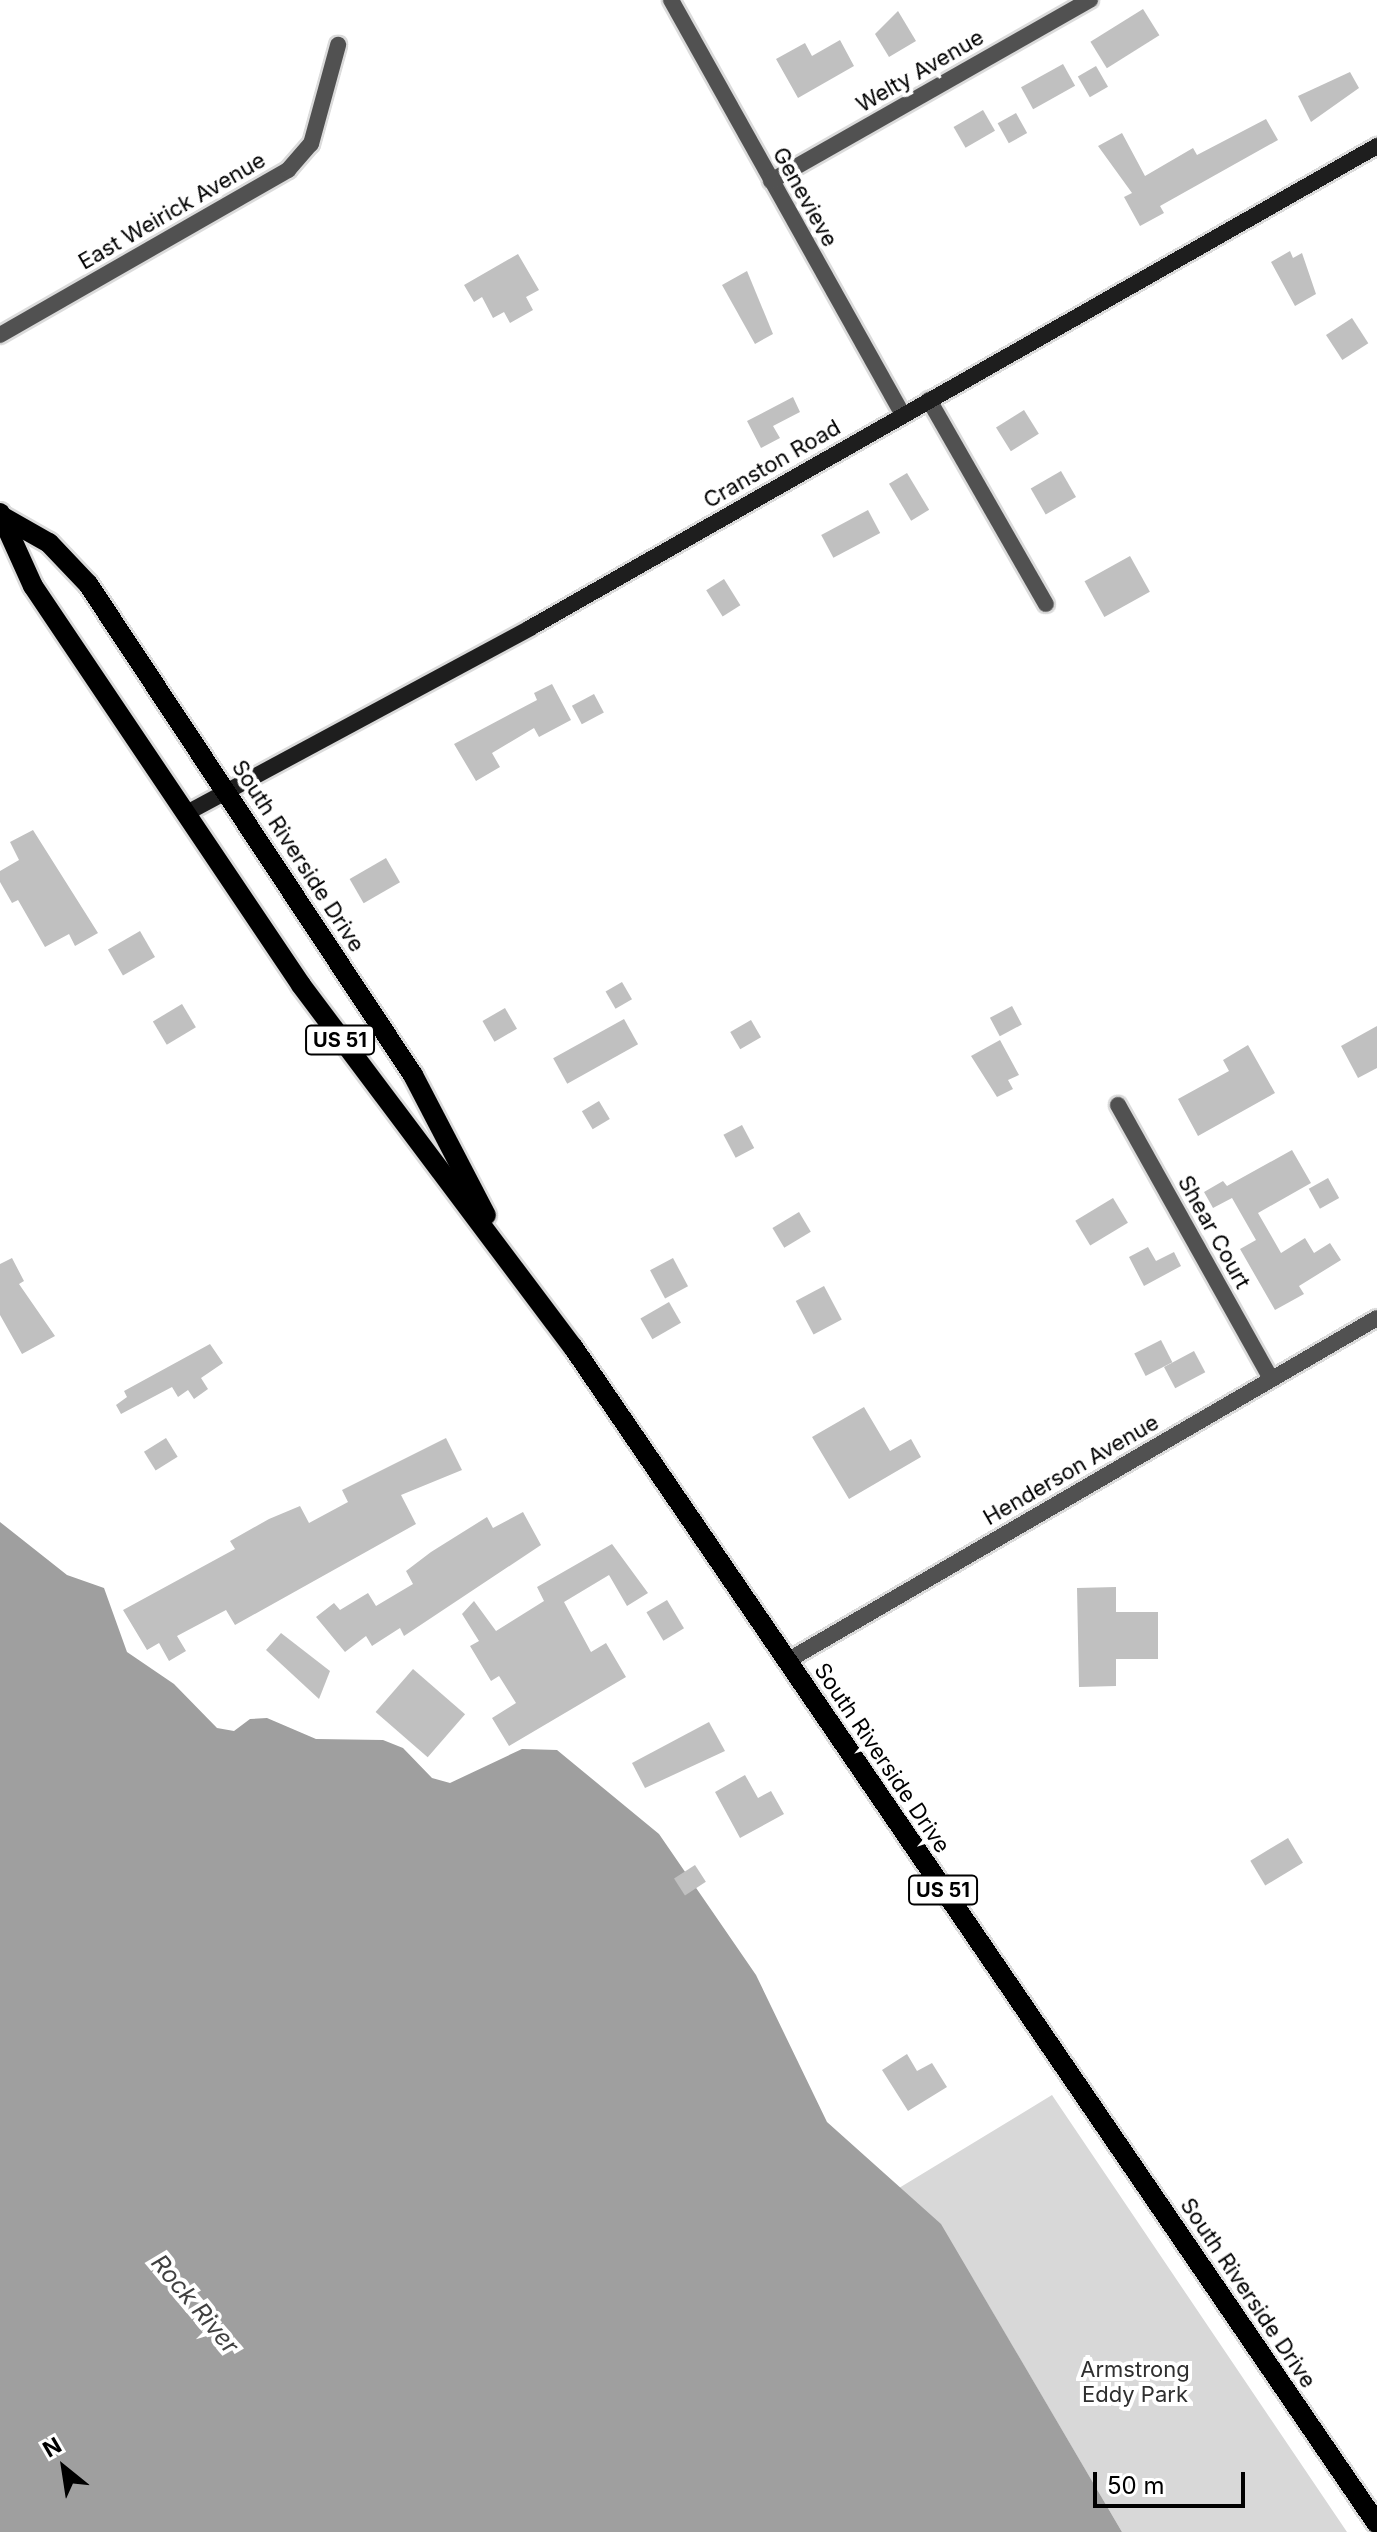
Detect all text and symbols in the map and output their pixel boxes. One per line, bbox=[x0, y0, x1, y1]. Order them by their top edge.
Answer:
street label: Welty Avenue bbox=[852, 24, 988, 118]
street label: Genevieve bbox=[767, 143, 843, 251]
street label: East Weirick Avenue bbox=[74, 147, 270, 275]
street label: Cranston Road bbox=[699, 414, 845, 514]
street label: South Riverside Drive bbox=[226, 755, 370, 957]
road number: US 51 bbox=[304, 1024, 376, 1056]
street label: Shear Court bbox=[1172, 1171, 1256, 1293]
street label: Henderson Avenue bbox=[979, 1409, 1163, 1531]
street label: South Riverside Drive bbox=[809, 1658, 955, 1858]
road number: US 51 bbox=[907, 1874, 979, 1906]
street label: South Riverside Drive bbox=[1175, 2193, 1321, 2393]
water label: Rock River bbox=[145, 2249, 245, 2359]
park label: Armstrong Eddy Park bbox=[1080, 2356, 1190, 2408]
north arrow bbox=[24, 2428, 104, 2508]
text: N bbox=[38, 2432, 66, 2463]
scale bar bbox=[1097, 2456, 1249, 2506]
text: 50 m bbox=[1107, 2471, 1165, 2500]

